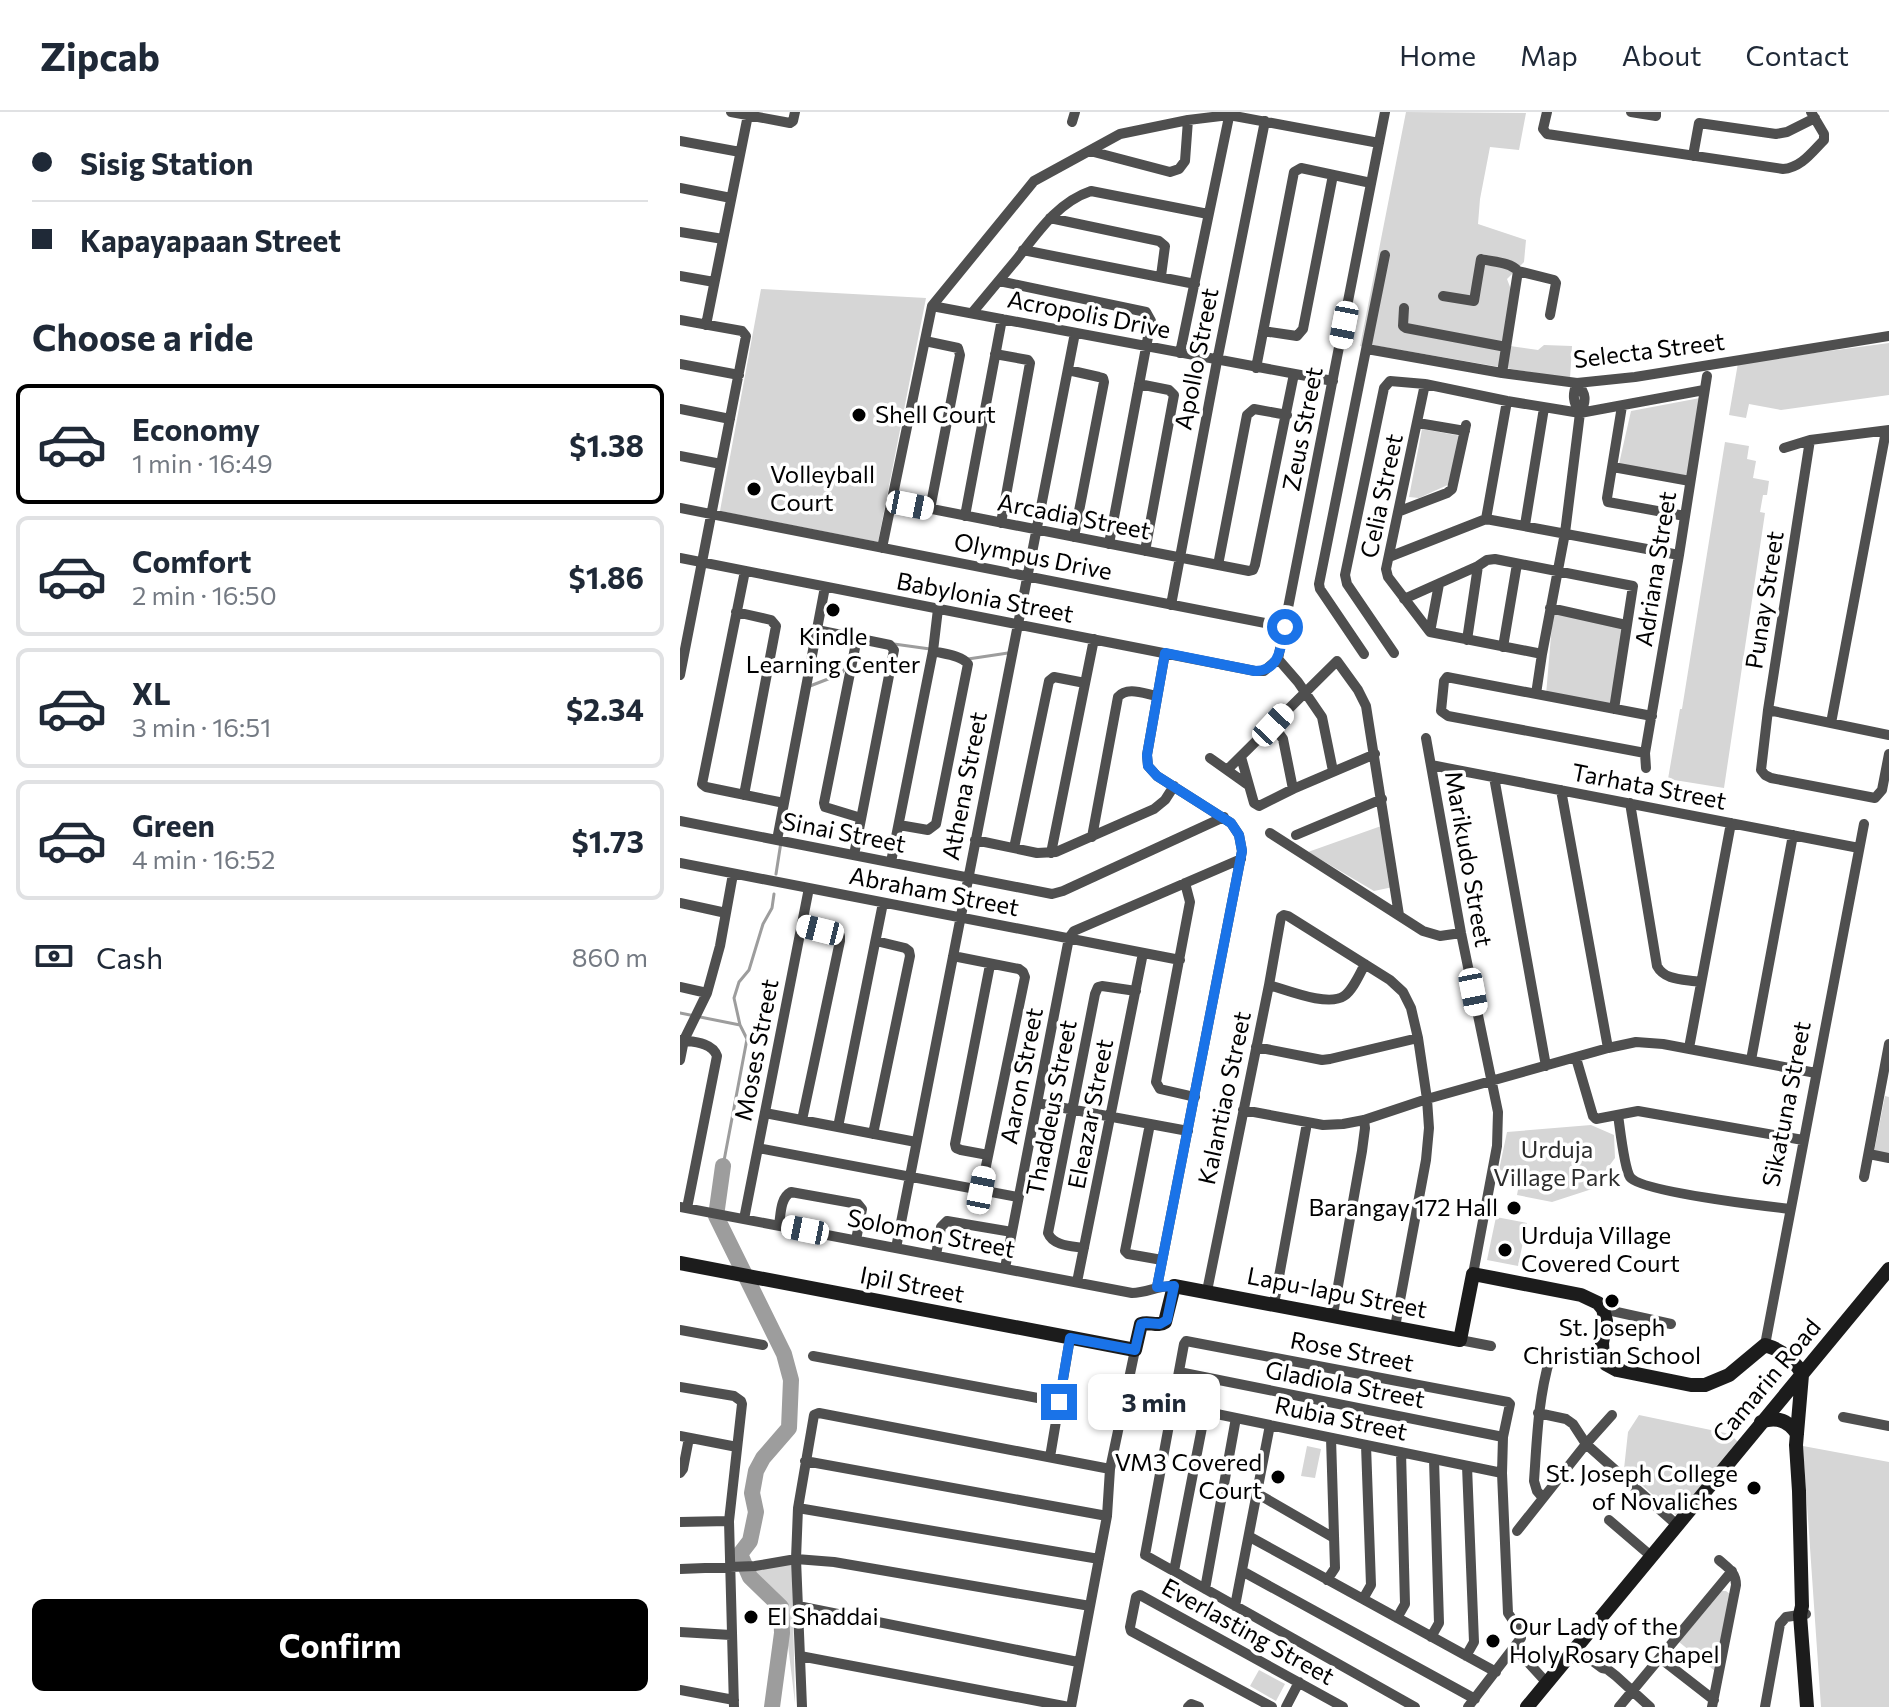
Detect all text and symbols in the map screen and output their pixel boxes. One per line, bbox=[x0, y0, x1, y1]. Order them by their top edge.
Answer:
text: Zipcab bbox=[40, 32, 160, 79]
text: Home bbox=[1399, 38, 1476, 72]
text: Map bbox=[1520, 38, 1578, 72]
text: About bbox=[1622, 38, 1702, 72]
text: Contact bbox=[1746, 38, 1849, 72]
text: Sisig Station bbox=[80, 144, 253, 181]
text: Kapayapaan Street bbox=[80, 221, 341, 258]
street label: Acropolis Drive bbox=[1005, 283, 1173, 344]
street label: Apollo Street bbox=[1168, 285, 1224, 432]
car bbox=[1328, 299, 1360, 351]
text: Choose a ride bbox=[32, 314, 253, 358]
street label: Selecta Street bbox=[1572, 326, 1726, 373]
street label: Zeus Street bbox=[1275, 364, 1328, 493]
place label: Shell Court bbox=[875, 399, 996, 428]
marker: Shell Court bbox=[850, 406, 868, 424]
icon: car bbox=[36, 408, 108, 480]
text: Economy bbox=[132, 410, 260, 447]
text: $1.38 bbox=[569, 426, 644, 463]
street label: Celia Street bbox=[1353, 431, 1408, 561]
text: 1 min · 16:49 bbox=[132, 447, 273, 478]
place label: Volleyball Court bbox=[770, 459, 875, 516]
marker: Volleyball Court bbox=[745, 480, 763, 498]
street label: Arcadia Street bbox=[995, 486, 1153, 545]
car bbox=[884, 489, 936, 521]
street label: Adriana Street bbox=[1628, 489, 1681, 649]
street label: Olympus Drive bbox=[952, 526, 1115, 585]
street label: Punay Street bbox=[1738, 529, 1789, 671]
icon: car bbox=[36, 540, 108, 612]
text: Comfort bbox=[132, 542, 251, 579]
text: $1.86 bbox=[569, 558, 644, 595]
street label: Babylonia Street bbox=[894, 565, 1076, 628]
text: 2 min · 16:50 bbox=[132, 579, 277, 610]
marker: Kindle Learning Center bbox=[824, 601, 842, 619]
route start bbox=[1267, 609, 1303, 645]
place label: Kindle Learning Center bbox=[746, 621, 921, 678]
icon: car bbox=[36, 672, 108, 744]
text: XL bbox=[132, 674, 171, 711]
text: $2.34 bbox=[566, 690, 644, 727]
car bbox=[1248, 699, 1298, 751]
street label: Athena Street bbox=[935, 709, 992, 862]
text: 3 min · 16:51 bbox=[132, 711, 271, 742]
street label: Tarhata Street bbox=[1570, 756, 1729, 815]
street label: Marikudo Street bbox=[1440, 769, 1499, 949]
icon: car bbox=[36, 804, 108, 876]
street label: Sinai Street bbox=[780, 805, 909, 858]
text: Green bbox=[132, 806, 215, 843]
text: $1.73 bbox=[572, 822, 644, 859]
text: 4 min · 16:52 bbox=[132, 843, 275, 874]
street label: Abraham Street bbox=[847, 860, 1022, 921]
car bbox=[794, 913, 846, 947]
icon: cash bbox=[32, 934, 76, 978]
text: Cash bbox=[96, 938, 163, 975]
text: 860 m bbox=[572, 941, 648, 972]
car bbox=[1457, 966, 1489, 1018]
street label: Moses Street bbox=[728, 976, 784, 1123]
street label: Aaron Street bbox=[993, 1005, 1048, 1146]
street label: Kalantiao Street bbox=[1191, 1008, 1256, 1187]
street label: Thaddeus Street bbox=[1019, 1017, 1082, 1198]
street label: Sikatuna Street bbox=[1755, 1018, 1816, 1189]
street label: Eleazar Street bbox=[1061, 1036, 1118, 1191]
park label: Urduja Village Park bbox=[1493, 1134, 1621, 1191]
car bbox=[965, 1164, 997, 1216]
place label: Barangay 172 Hall bbox=[1309, 1192, 1498, 1221]
marker: Barangay 172 Hall bbox=[1505, 1199, 1523, 1217]
street label: Solomon Street bbox=[845, 1202, 1018, 1263]
car bbox=[779, 1214, 831, 1246]
place label: Urduja Village Covered Court bbox=[1521, 1220, 1680, 1277]
marker: Urduja Village Covered Court bbox=[1496, 1241, 1514, 1259]
street label: Ipil Street bbox=[858, 1259, 967, 1308]
street label: Lapu-lapu Street bbox=[1245, 1260, 1430, 1323]
marker: St. Joseph Christian School bbox=[1603, 1292, 1621, 1310]
place label: St. Joseph Christian School bbox=[1523, 1312, 1701, 1369]
street label: Camarin Road bbox=[1706, 1312, 1826, 1448]
street label: Rose Street bbox=[1288, 1324, 1417, 1377]
street label: Gladiola Street bbox=[1263, 1354, 1428, 1413]
callout: 3 min bbox=[1087, 1374, 1219, 1430]
route end bbox=[1041, 1384, 1077, 1420]
text: 3 min bbox=[1121, 1386, 1187, 1417]
street label: Rubia Street bbox=[1272, 1389, 1410, 1446]
place label: VM3 Covered Court bbox=[1115, 1447, 1262, 1504]
place label: St. Joseph College of Novaliches bbox=[1546, 1458, 1738, 1515]
marker: VM3 Covered Court bbox=[1269, 1468, 1287, 1486]
marker: St. Joseph College of Novaliches bbox=[1745, 1479, 1763, 1497]
street label: Everlasting Street bbox=[1157, 1571, 1340, 1690]
button: Confirm bbox=[32, 1599, 648, 1691]
place label: El Shaddai bbox=[767, 1601, 879, 1630]
marker: El Shaddai bbox=[742, 1608, 760, 1626]
place label: Our Lady of the Holy Rosary Chapel bbox=[1509, 1611, 1720, 1668]
marker: Our Lady of the Holy Rosary Chapel bbox=[1484, 1632, 1502, 1650]

